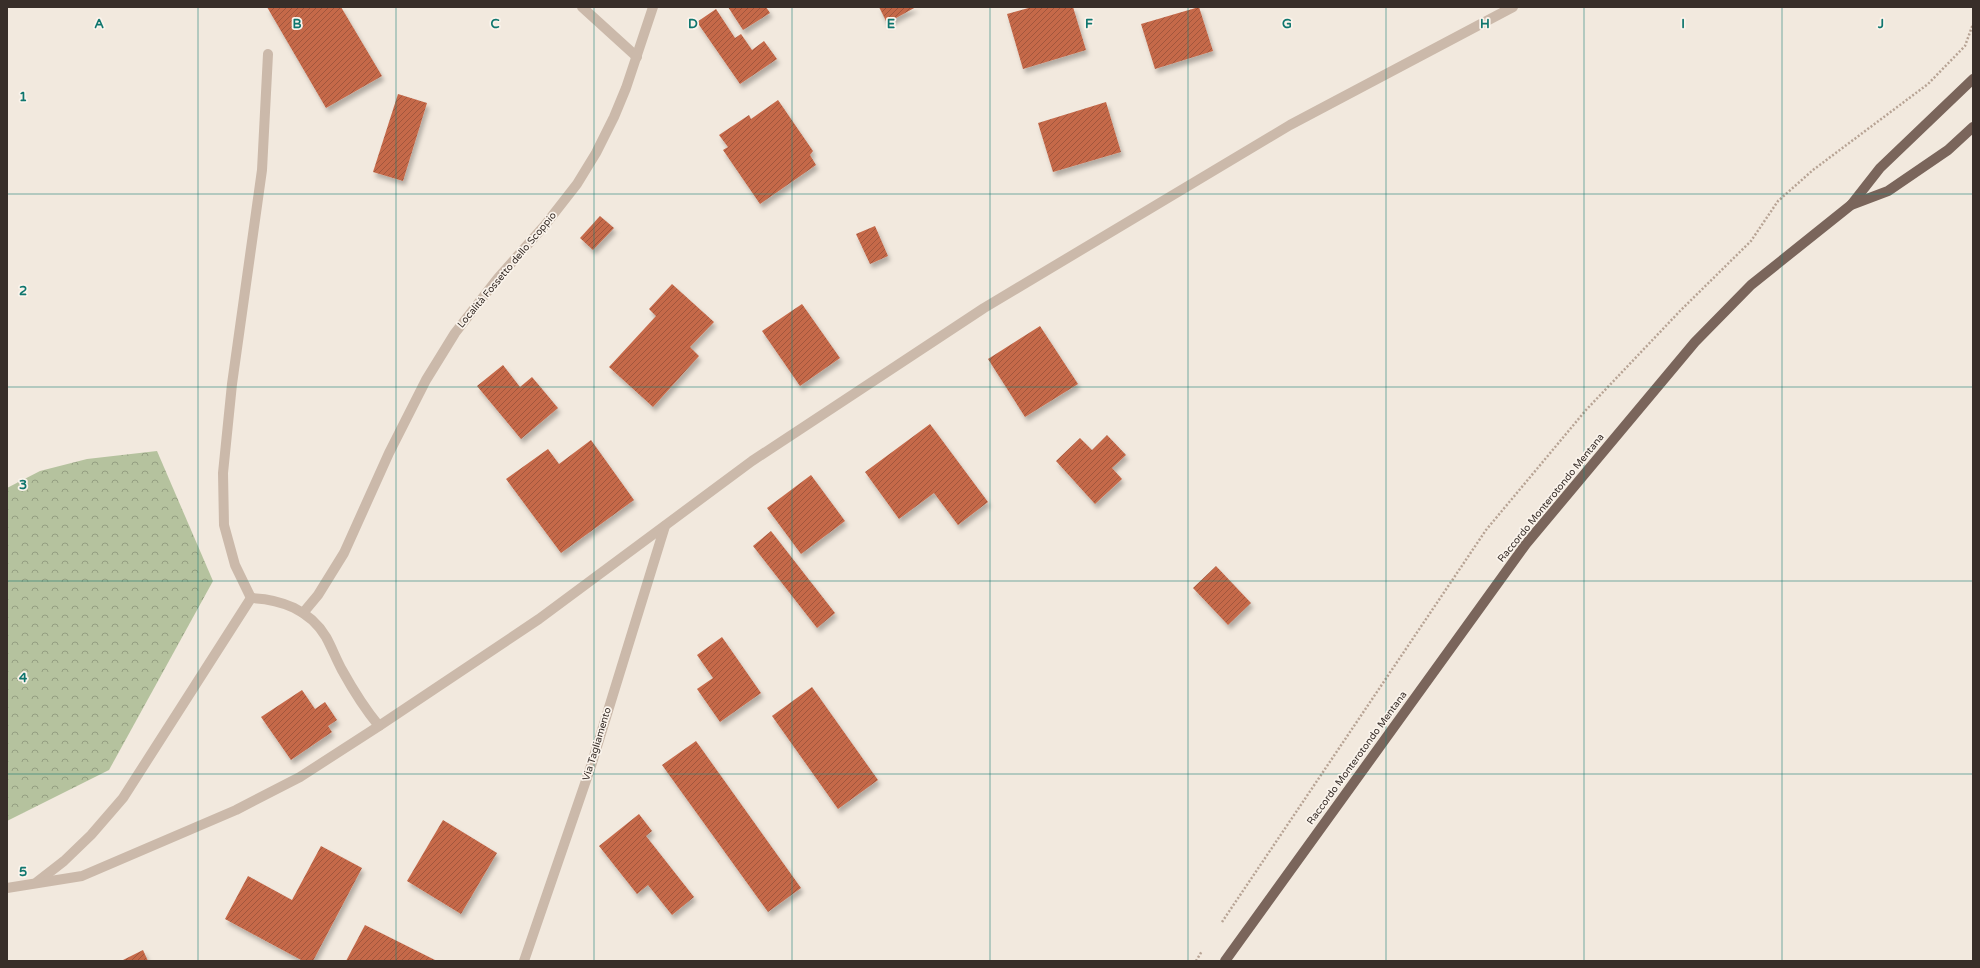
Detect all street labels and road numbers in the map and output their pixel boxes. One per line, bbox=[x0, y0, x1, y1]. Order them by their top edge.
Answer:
street label: Località Fossetto dello Scoppio bbox=[455, 210, 559, 330]
street label: Raccordo Monterotondo Mentana bbox=[1495, 431, 1607, 565]
street label: Raccordo Monterotondo Mentana bbox=[1305, 689, 1409, 827]
street label: Via Tagliamento bbox=[580, 706, 614, 782]

